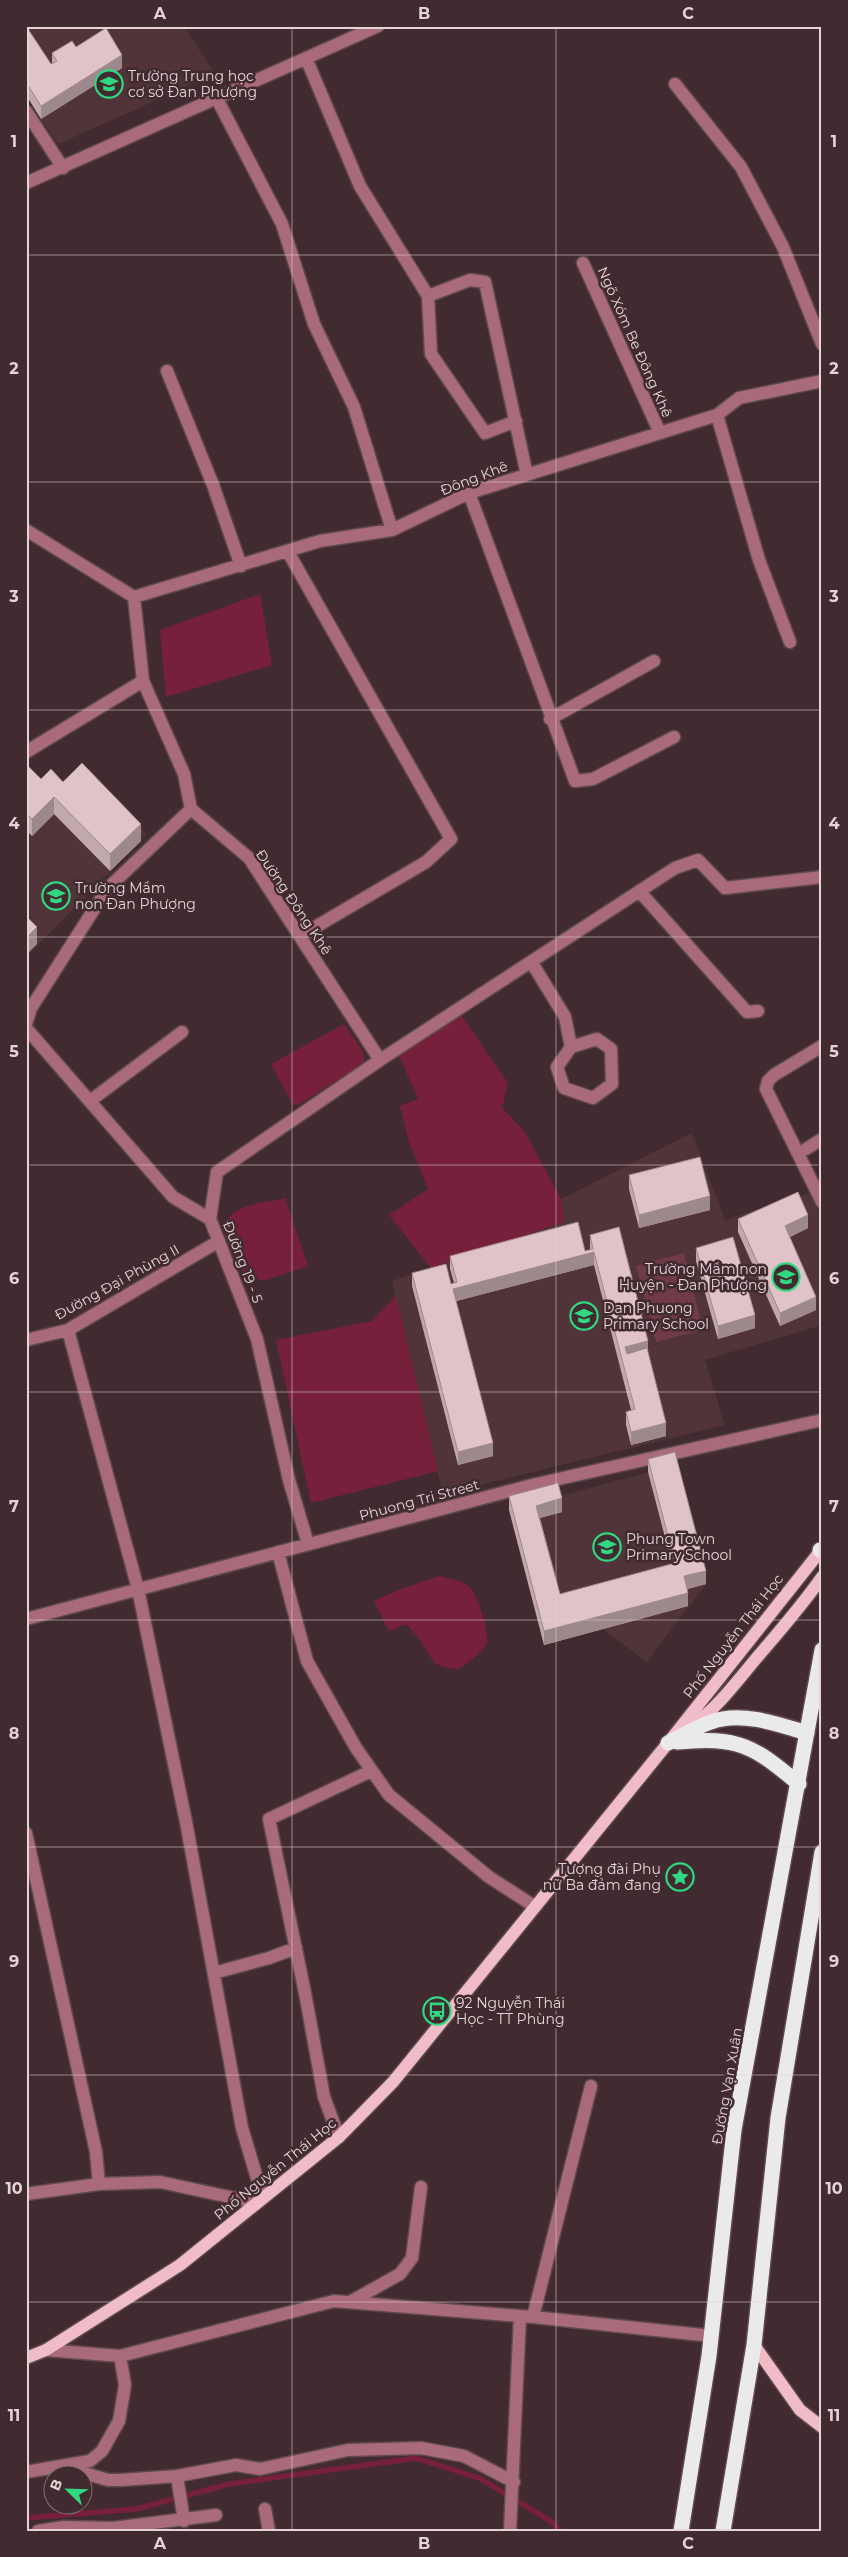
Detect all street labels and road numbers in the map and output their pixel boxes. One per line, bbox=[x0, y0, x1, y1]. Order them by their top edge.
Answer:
street label: Ngõ Xóm Be Đông Khê bbox=[594, 264, 676, 420]
street label: Đông Khê bbox=[438, 457, 510, 499]
street label: Đường Đông Khê bbox=[252, 846, 336, 958]
street label: Đường 19 - 5 bbox=[219, 1218, 267, 1306]
street label: Đường Đại Phùng II bbox=[52, 1240, 182, 1324]
street label: Phuong Tri Street bbox=[357, 1475, 481, 1525]
street label: Phố Nguyễn Thái Học bbox=[679, 1570, 787, 1702]
street label: Đường Vạn Xuân bbox=[708, 2026, 746, 2146]
street label: Phố Nguyễn Thái Học bbox=[210, 2114, 340, 2224]

